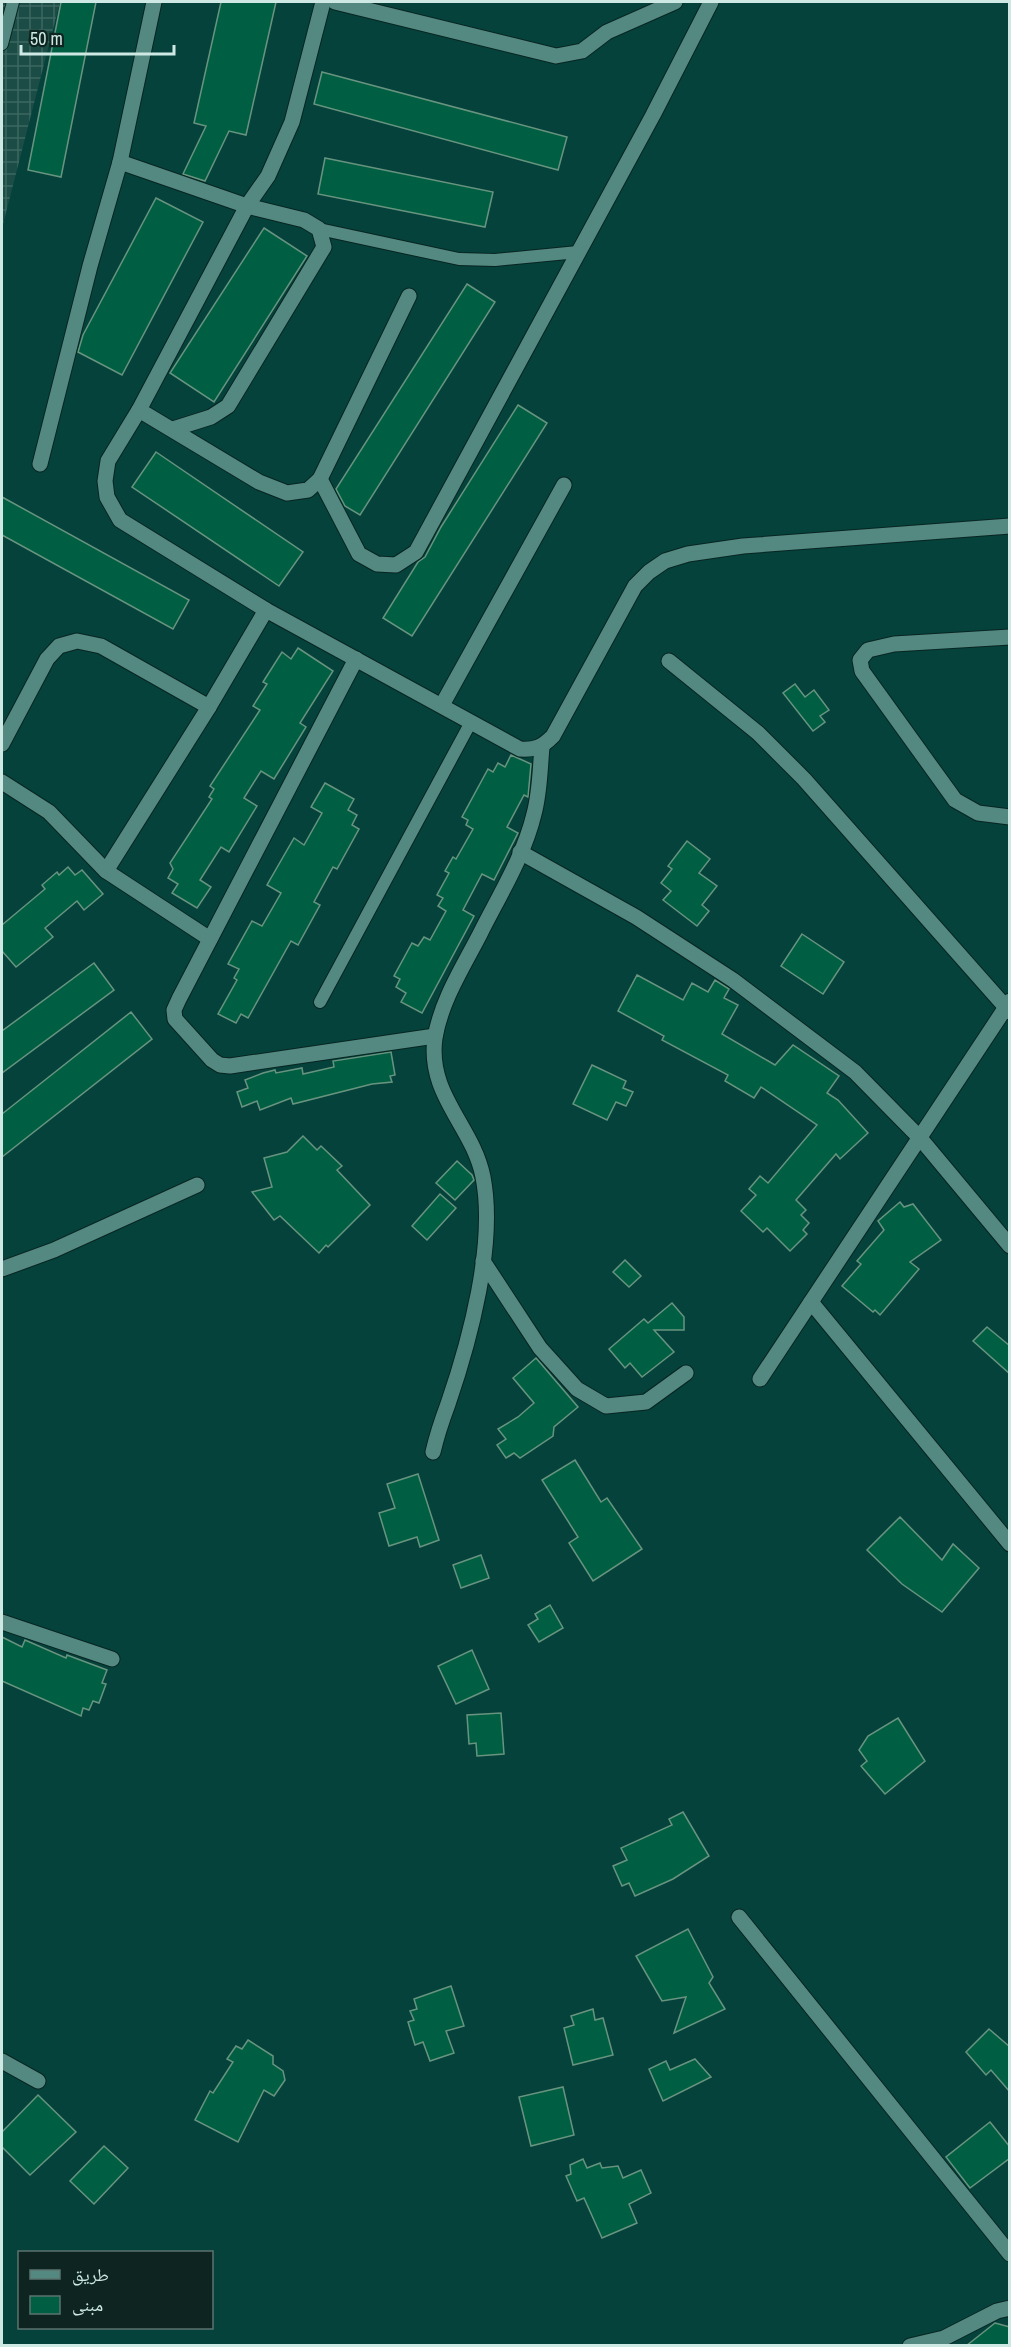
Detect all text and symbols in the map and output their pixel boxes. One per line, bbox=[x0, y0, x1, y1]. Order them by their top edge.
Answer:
scale bar bbox=[21, 18, 174, 56]
text: 50 m bbox=[30, 26, 63, 51]
legend bbox=[18, 2251, 213, 2329]
text: طريق bbox=[72, 2262, 109, 2287]
text: مبنى bbox=[72, 2292, 103, 2317]

